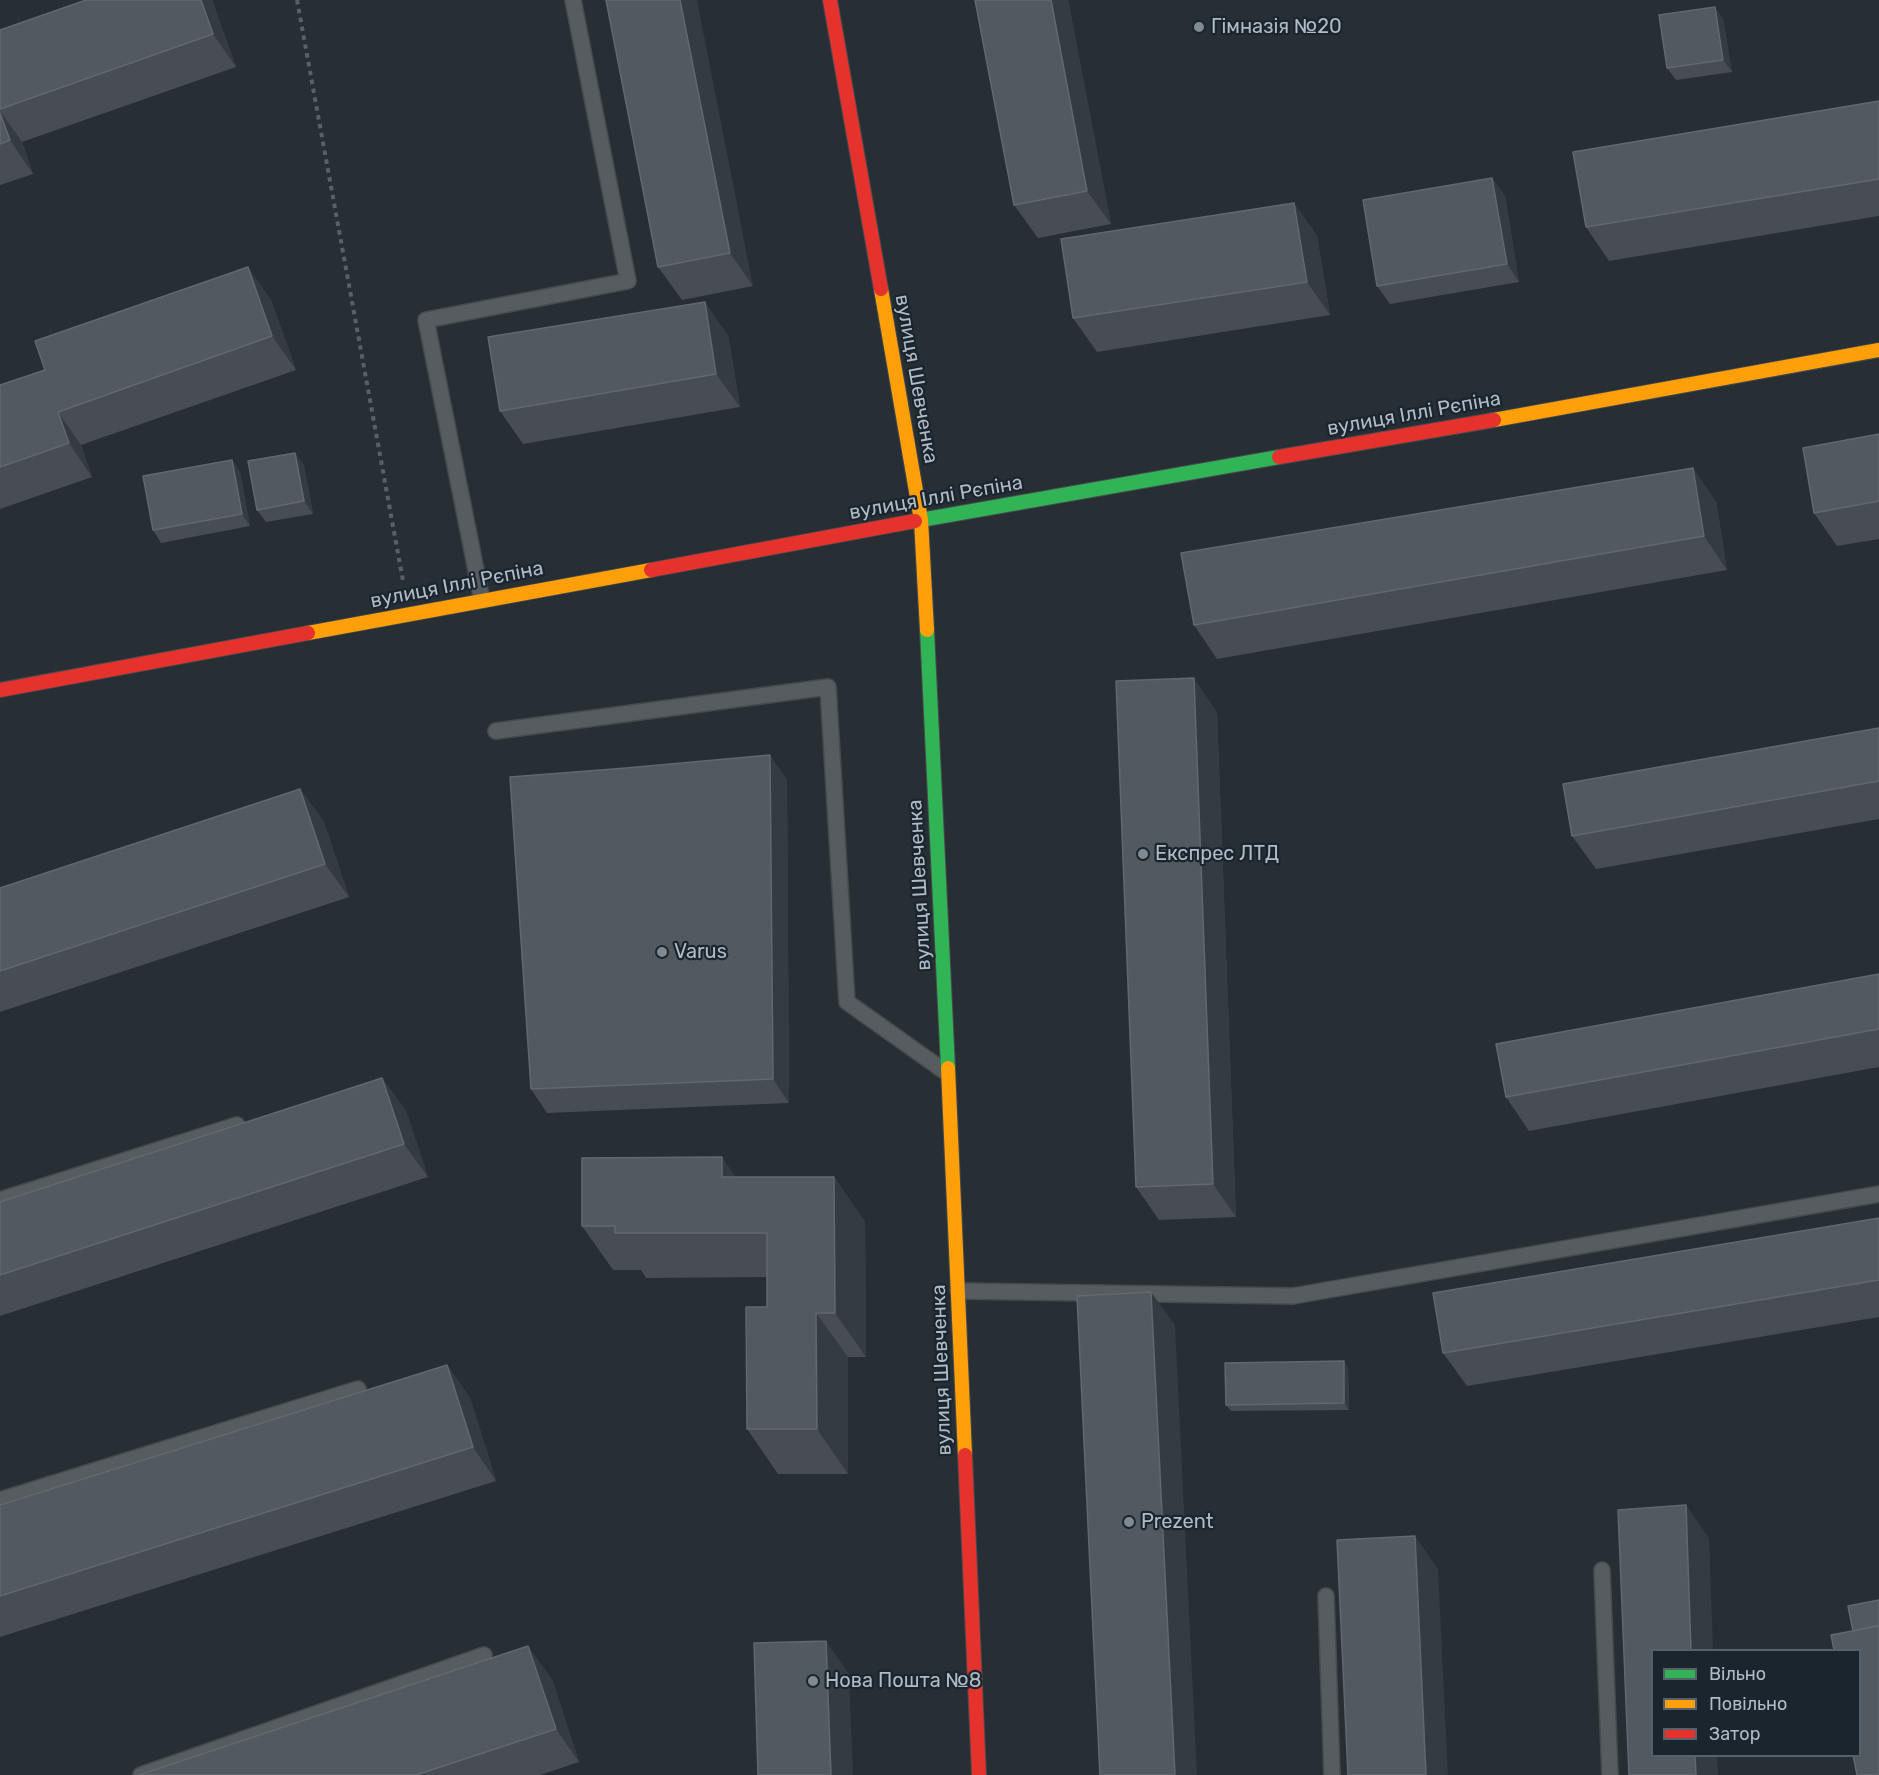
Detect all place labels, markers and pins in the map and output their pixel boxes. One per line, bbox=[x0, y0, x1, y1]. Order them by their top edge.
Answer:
place label: Гімназія №20 bbox=[1211, 15, 1342, 39]
marker: Гімназія №20 bbox=[1192, 20, 1206, 34]
place label: Експрес ЛТД bbox=[1155, 842, 1279, 866]
marker: Експрес ЛТД bbox=[1136, 847, 1150, 861]
place label: Varus bbox=[674, 940, 727, 964]
marker: Varus bbox=[655, 945, 669, 959]
place label: Prezent bbox=[1141, 1510, 1213, 1534]
marker: Prezent bbox=[1122, 1515, 1136, 1529]
place label: Нова Пошта №8 bbox=[825, 1669, 981, 1693]
marker: Нова Пошта №8 bbox=[806, 1674, 820, 1688]

